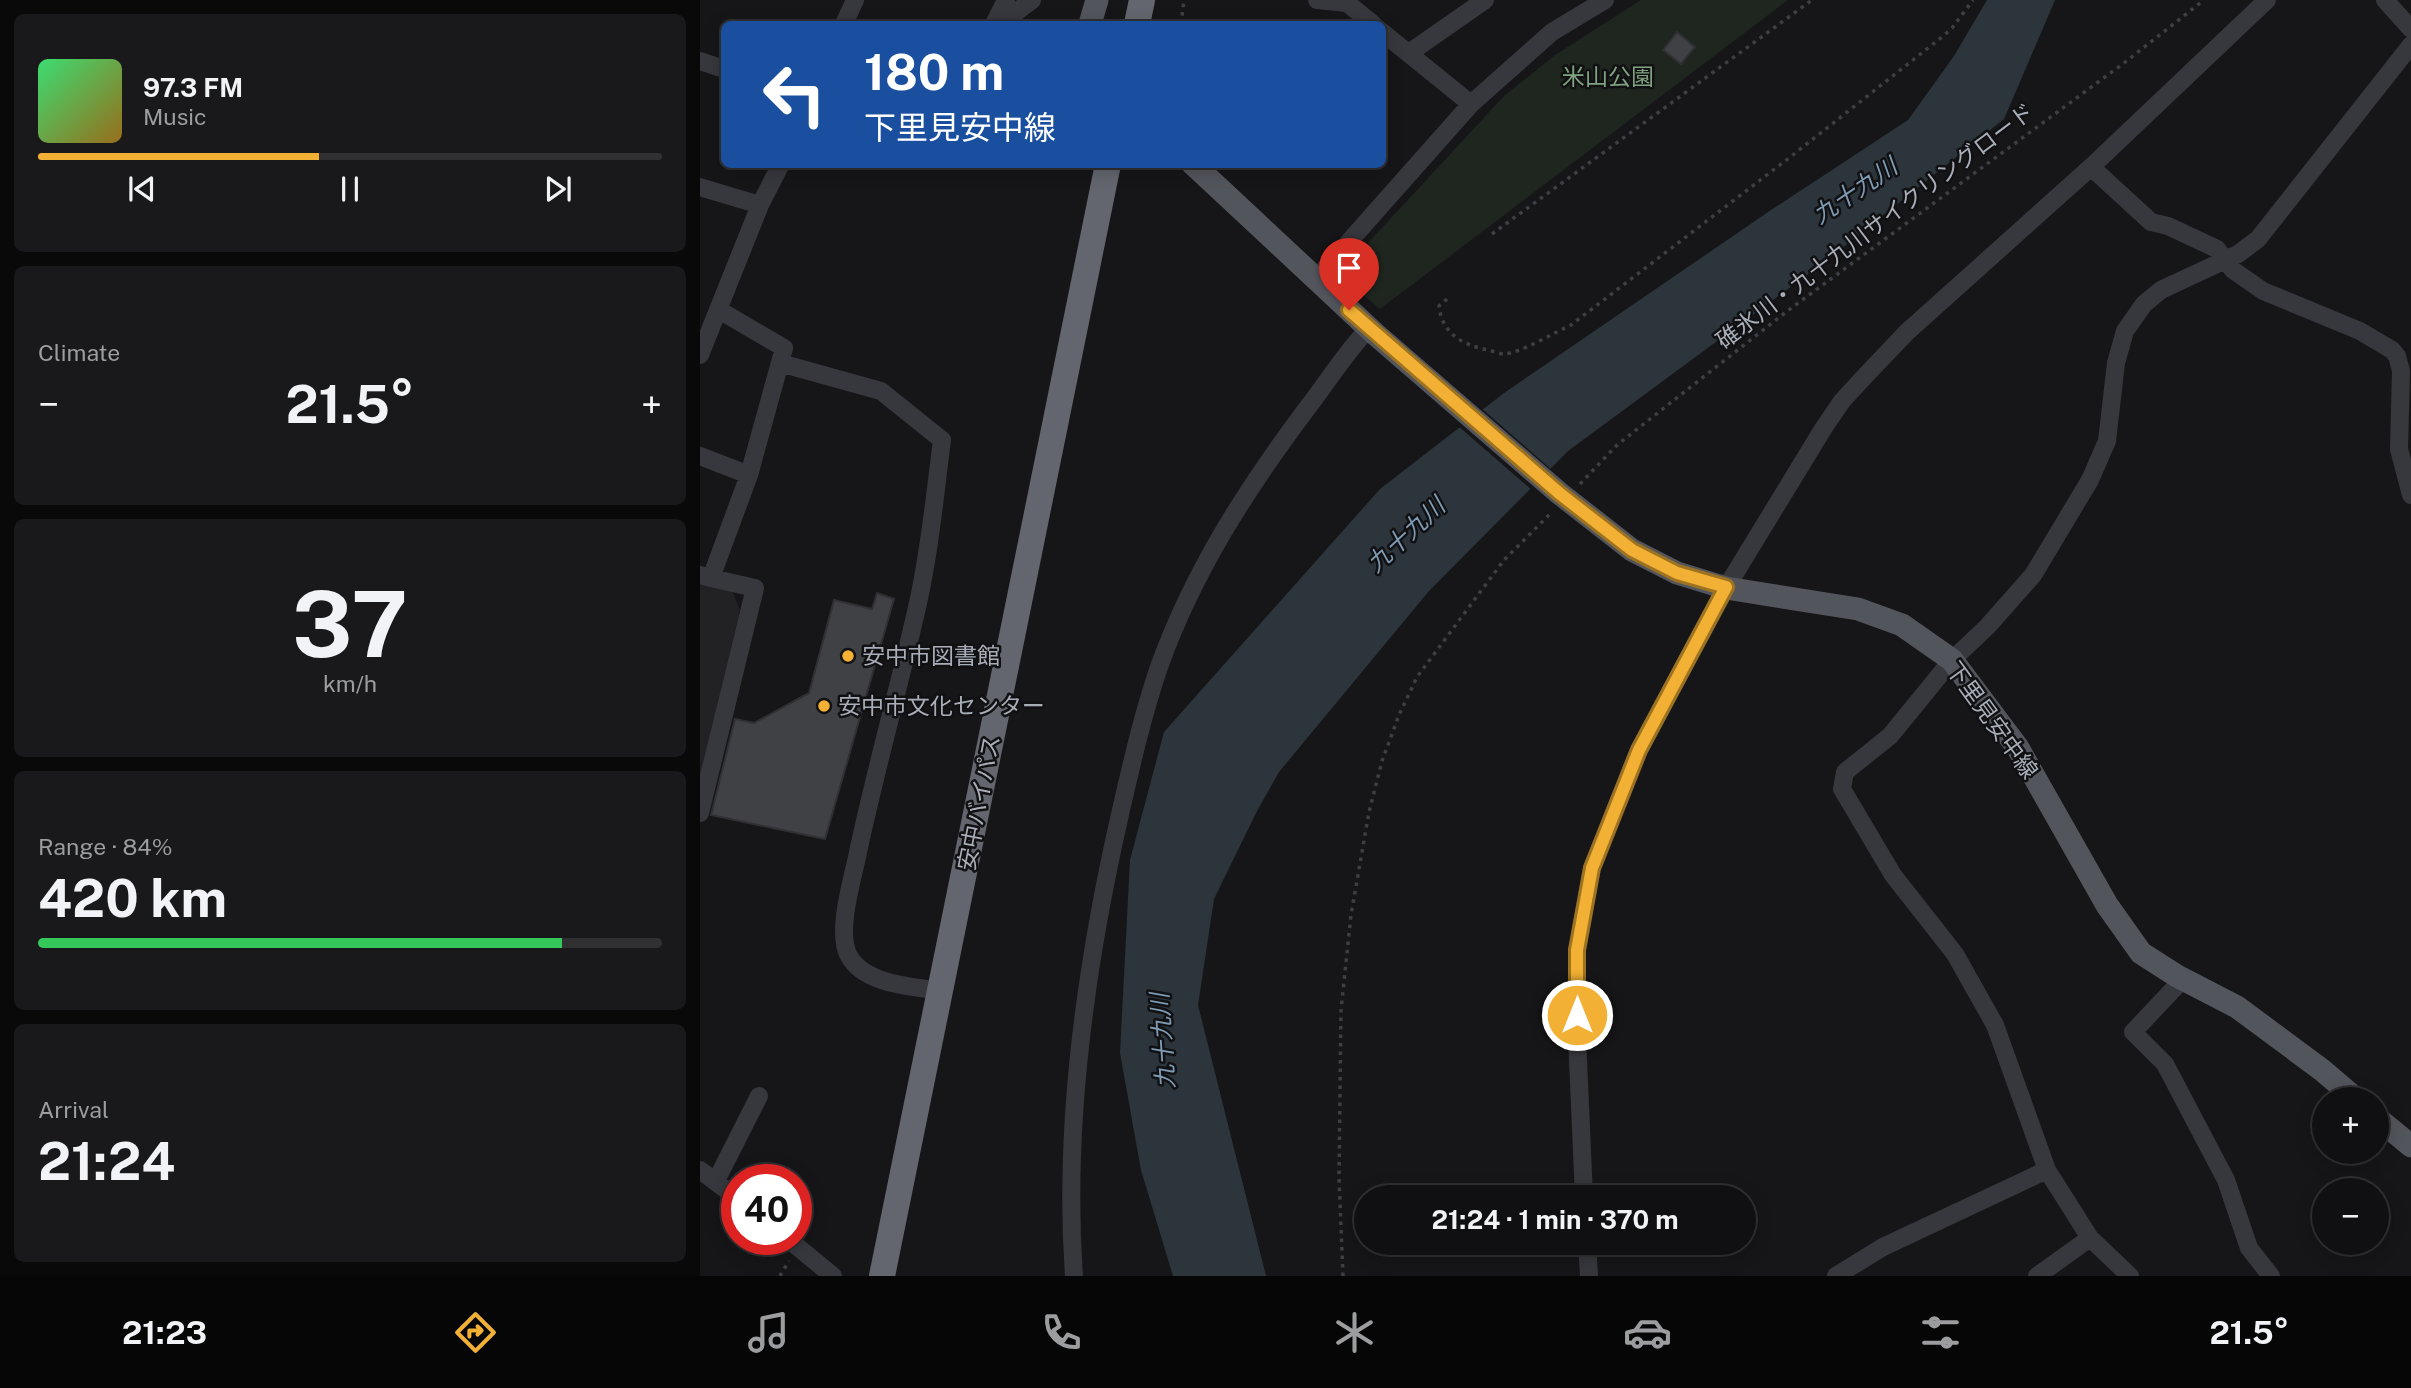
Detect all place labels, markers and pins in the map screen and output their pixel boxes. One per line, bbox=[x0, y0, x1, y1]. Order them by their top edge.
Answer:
pin bbox=[1319, 238, 1379, 310]
place label: 安中市図書館 bbox=[862, 642, 1000, 669]
marker: 安中市図書館 bbox=[840, 648, 856, 664]
place label: 安中市文化センター bbox=[838, 692, 1045, 719]
marker: 安中市文化センター bbox=[816, 698, 832, 714]

